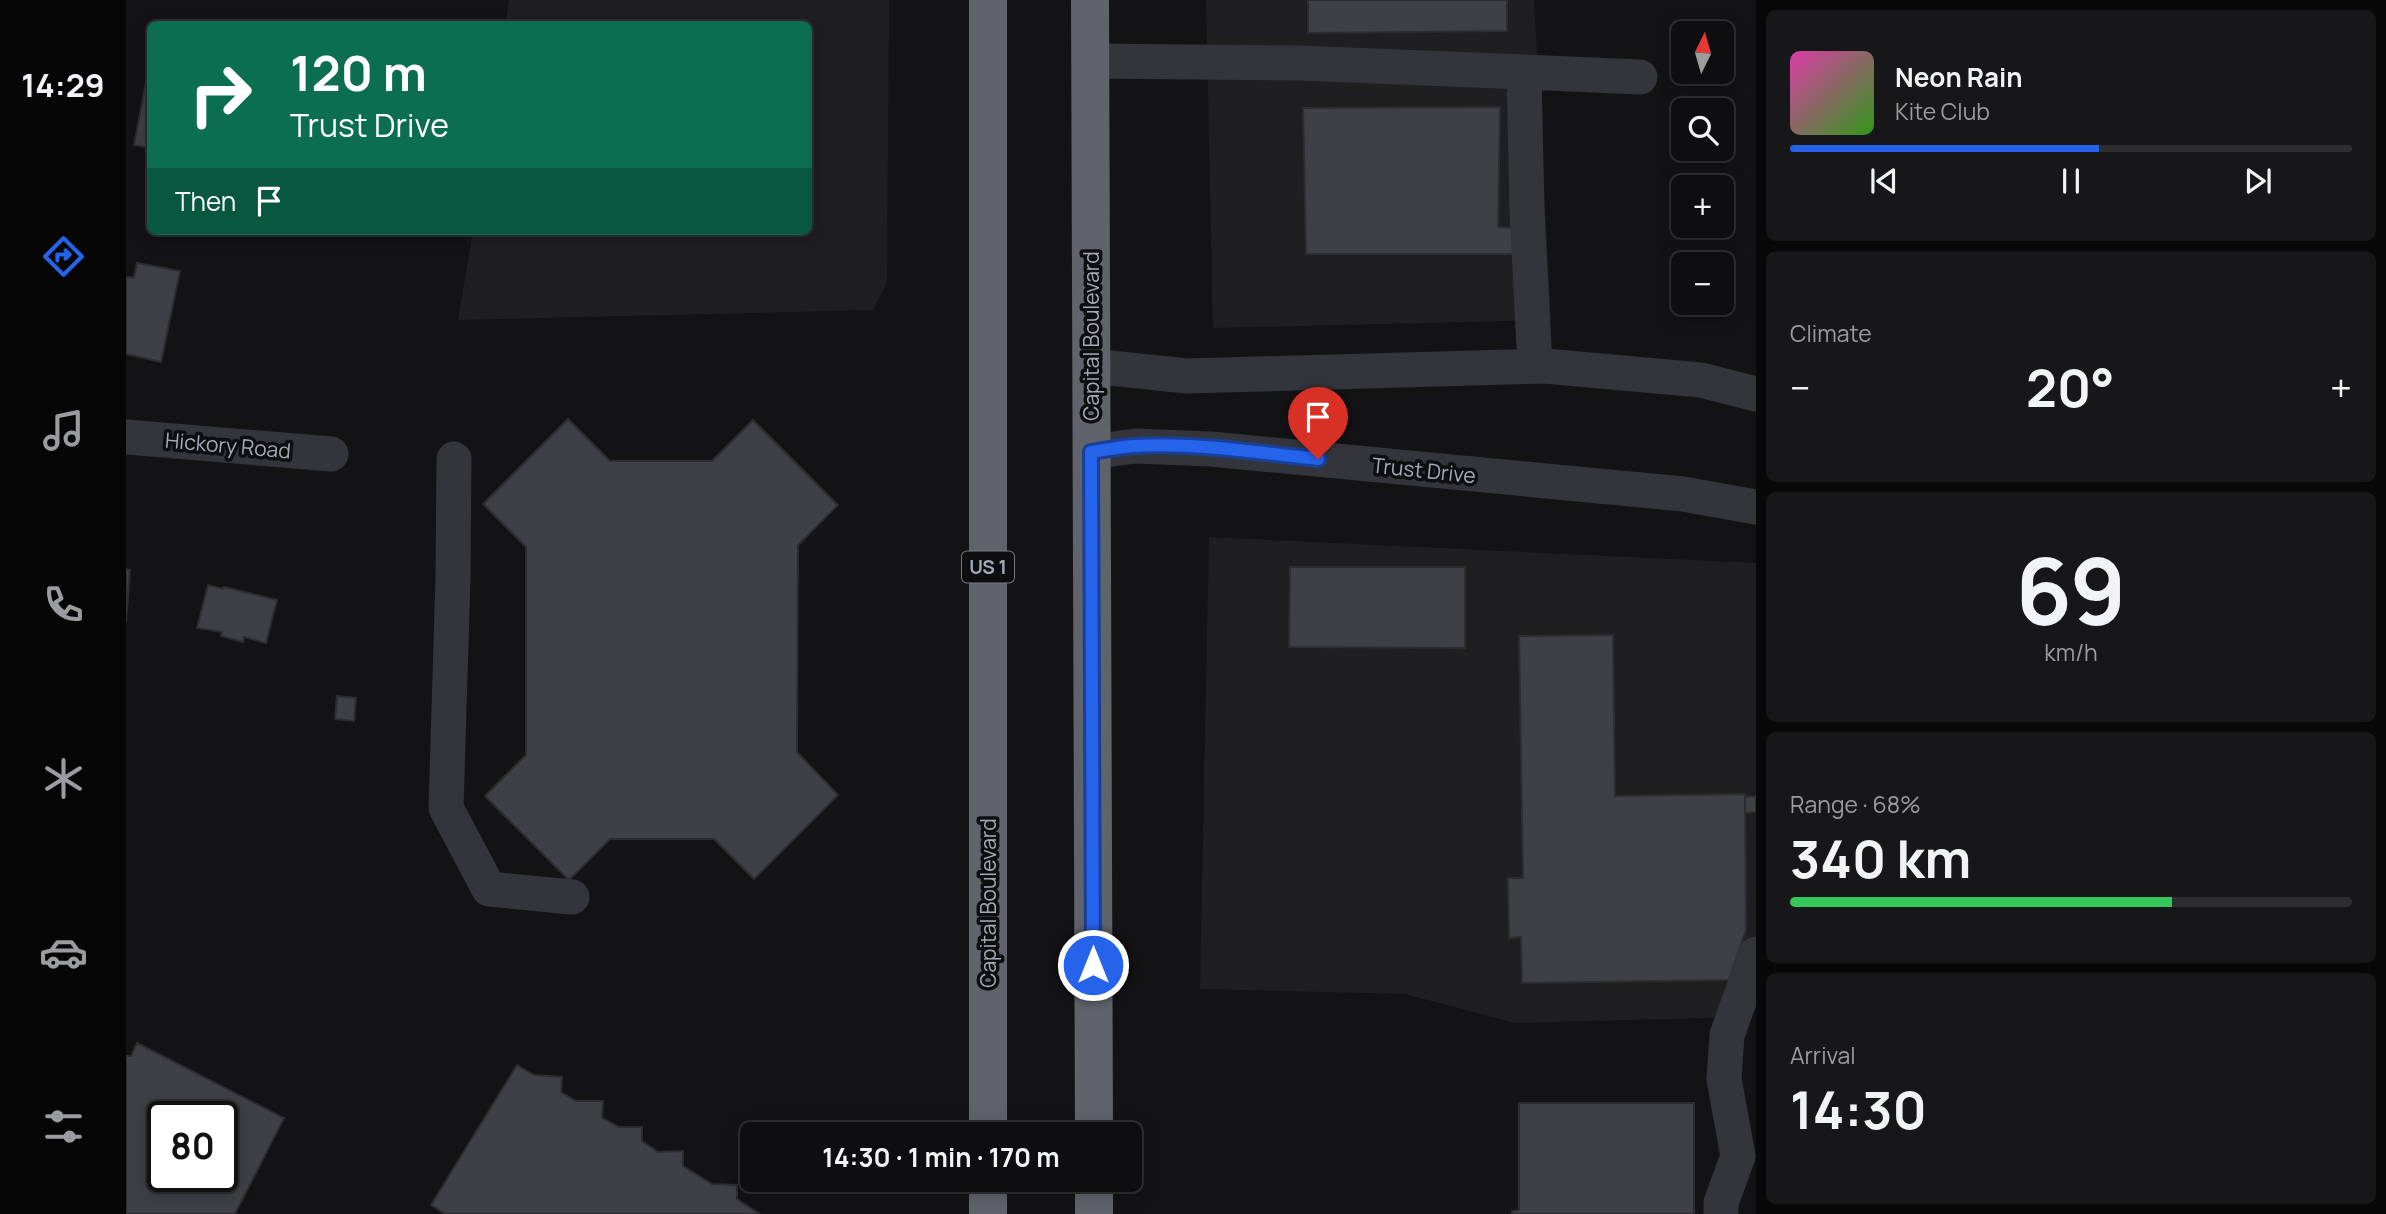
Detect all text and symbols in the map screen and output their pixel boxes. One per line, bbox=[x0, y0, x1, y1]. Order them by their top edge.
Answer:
north arrow bbox=[1671, 21, 1734, 84]
map controls bbox=[1671, 21, 1734, 315]
text: 120 m bbox=[290, 39, 427, 106]
icon: right bbox=[175, 49, 266, 140]
text: Neon Rain bbox=[1895, 59, 2023, 95]
text: 14:29 bbox=[21, 63, 105, 107]
text: Kite Club bbox=[1895, 95, 1990, 127]
button: search bbox=[1671, 98, 1734, 161]
text: Trust Drive bbox=[290, 103, 449, 147]
icon: previous bbox=[1865, 162, 1903, 200]
icon: pause bbox=[2052, 162, 2090, 200]
icon: next bbox=[2239, 162, 2277, 200]
button: + bbox=[1671, 175, 1734, 238]
icon: arrive bbox=[250, 182, 288, 220]
text: Then bbox=[175, 183, 236, 219]
icon: directions bbox=[39, 232, 88, 281]
street label: Capital Boulevard bbox=[1077, 251, 1105, 421]
button: − bbox=[1671, 252, 1734, 315]
text: Climate bbox=[1790, 317, 1872, 349]
text: 20° bbox=[2026, 352, 2115, 423]
text: − bbox=[1790, 361, 1811, 413]
text: + bbox=[2330, 361, 2352, 413]
pin bbox=[1288, 387, 1348, 459]
icon: arrive bbox=[1299, 398, 1337, 436]
icon: music bbox=[39, 406, 88, 455]
street label: Hickory Road bbox=[164, 426, 292, 464]
street label: Trust Drive bbox=[1371, 451, 1477, 489]
text: 69 bbox=[2016, 528, 2126, 652]
road number: US 1 bbox=[962, 552, 1014, 582]
icon: phone bbox=[39, 580, 88, 629]
text: km/h bbox=[2044, 636, 2098, 668]
icon: climate bbox=[39, 754, 88, 803]
text: Range · 68% bbox=[1790, 788, 1921, 820]
street label: Capital Boulevard bbox=[974, 818, 1002, 988]
text: 340 km bbox=[1790, 823, 1971, 894]
icon: car bbox=[39, 928, 88, 977]
position arrow bbox=[1056, 928, 1130, 1002]
text: Arrival bbox=[1790, 1039, 1856, 1071]
text: 14:30 bbox=[1790, 1074, 1927, 1145]
speed limit sign: 80 bbox=[147, 1101, 238, 1192]
icon: filters bbox=[39, 1102, 88, 1151]
text: 14:30 · 1 min · 170 m bbox=[822, 1139, 1060, 1175]

